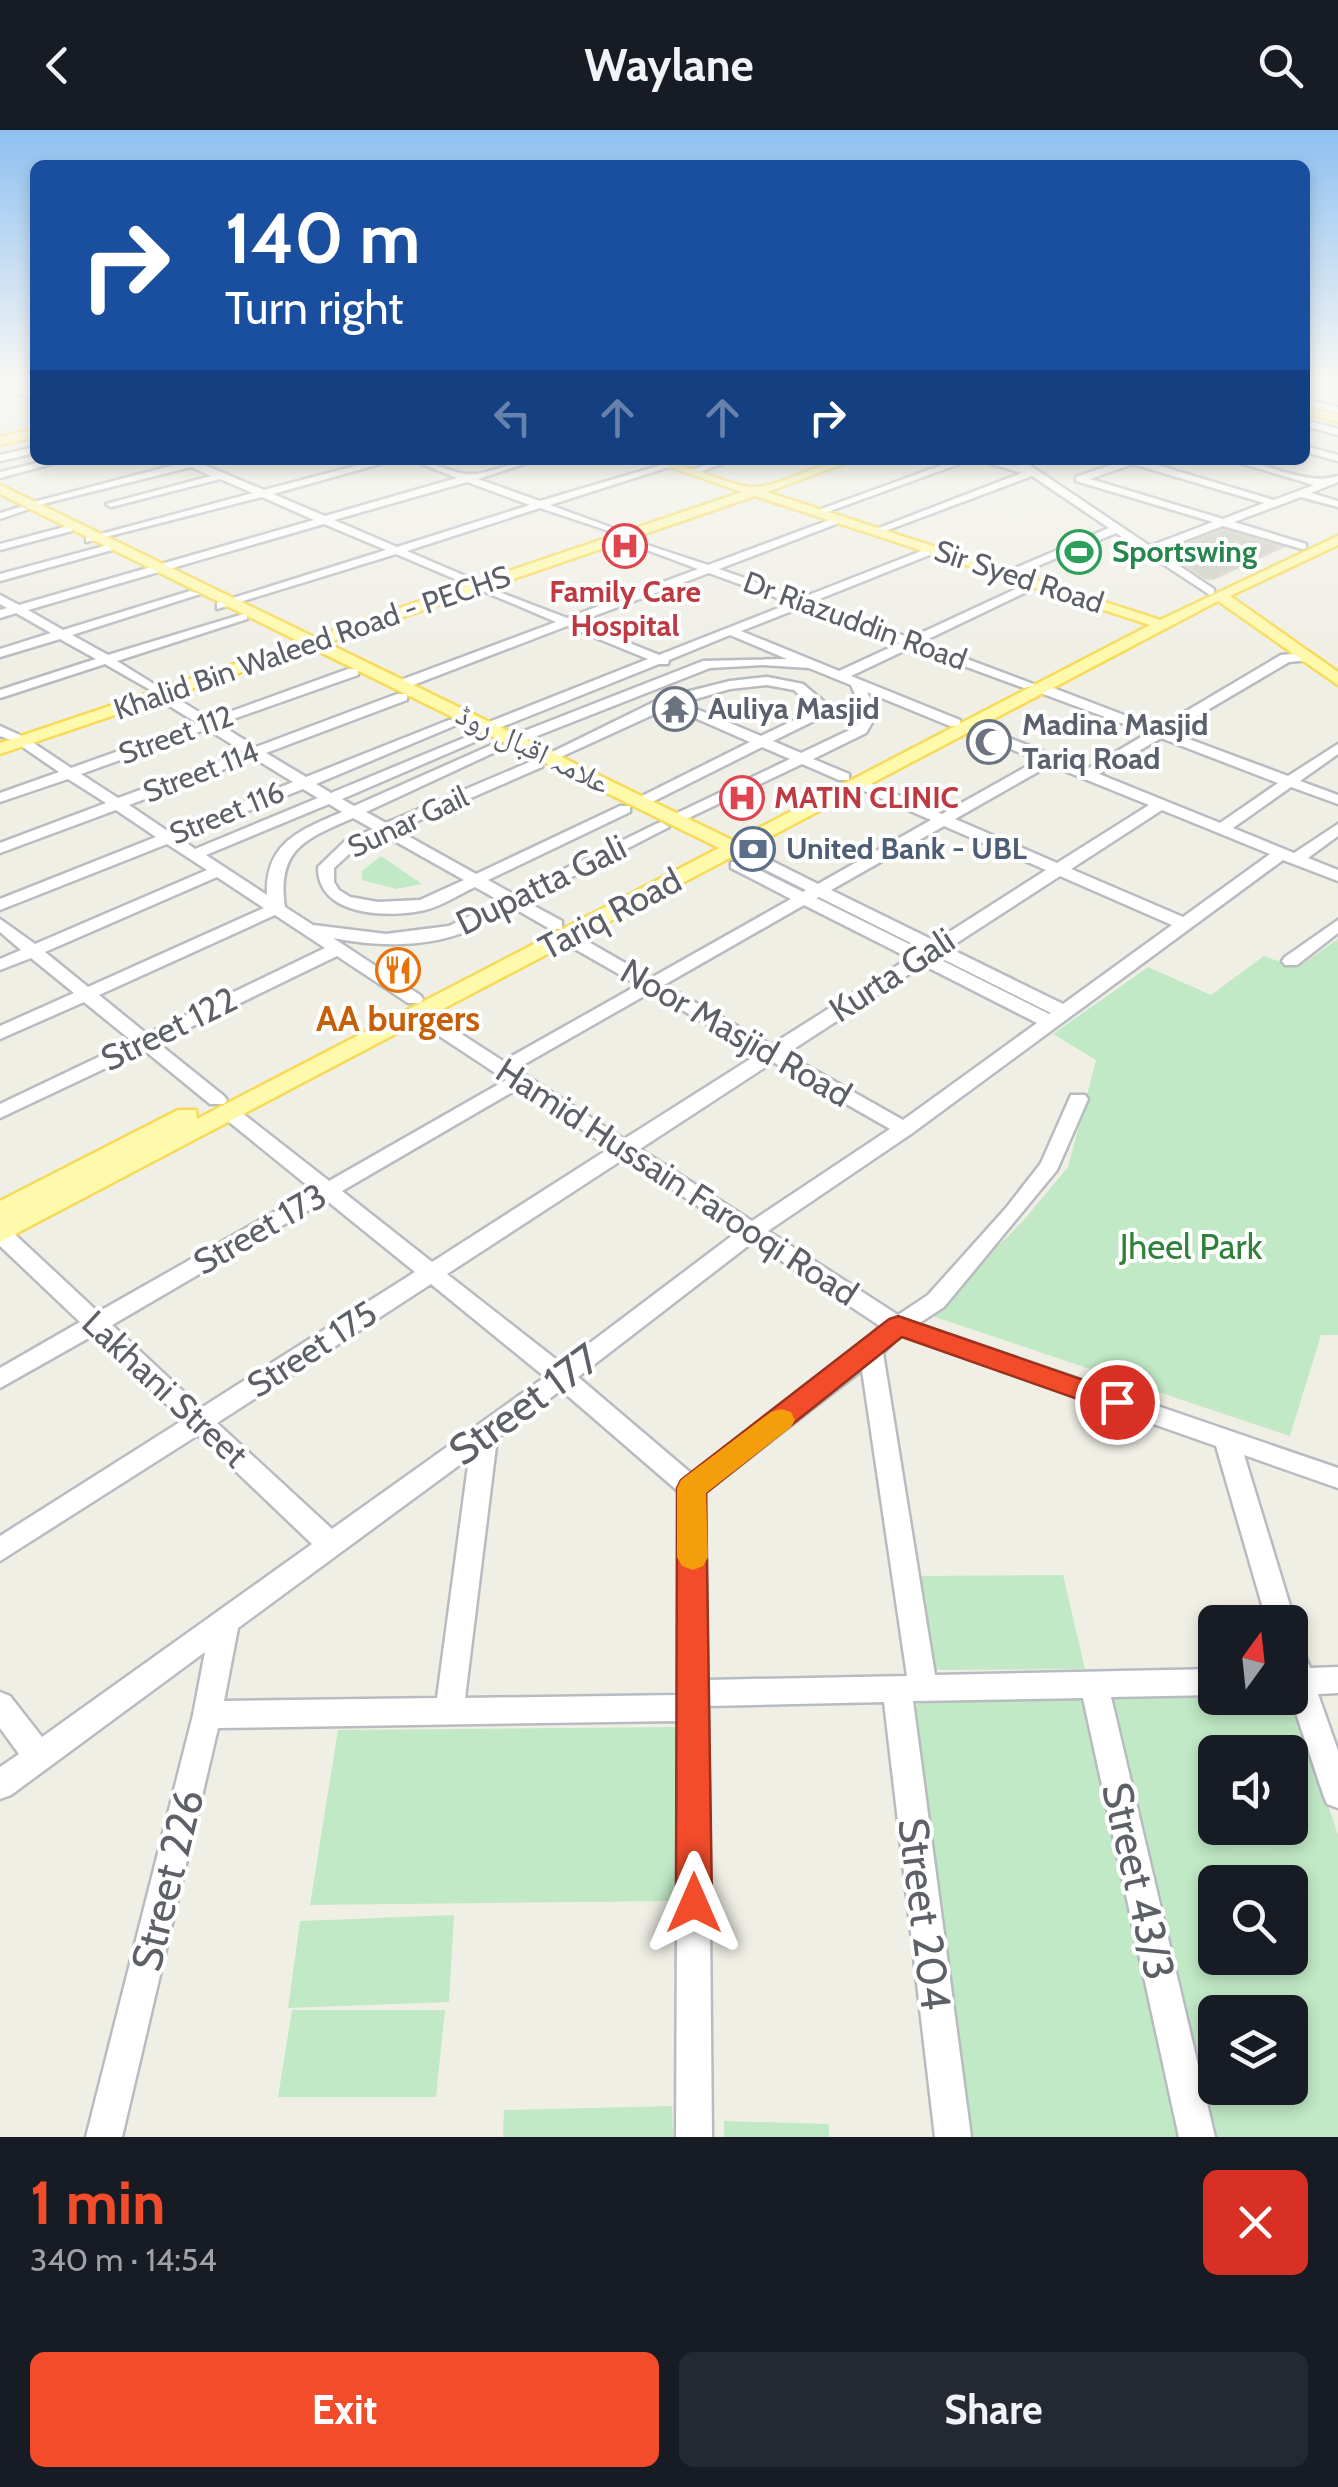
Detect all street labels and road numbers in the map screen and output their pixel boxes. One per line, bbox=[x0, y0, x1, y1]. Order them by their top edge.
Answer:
street label: Sir Syed Road bbox=[930, 532, 1108, 621]
street label: Khalid Bin Waleed Road - PECHS bbox=[109, 557, 515, 728]
street label: Dr Riazuddin Road bbox=[739, 563, 972, 678]
street label: علامہ اقبال روڈ bbox=[450, 695, 616, 802]
street label: Street 112 bbox=[114, 697, 238, 772]
street label: Street 114 bbox=[138, 733, 264, 810]
street label: Street 116 bbox=[164, 773, 290, 852]
street label: Sunar Gail bbox=[342, 778, 474, 865]
street label: Dupatta Gali bbox=[449, 825, 633, 944]
street label: Tariq Road bbox=[531, 858, 688, 969]
street label: Kurta Gali bbox=[821, 918, 962, 1031]
street label: Noor Masjid Road bbox=[613, 949, 859, 1116]
street label: Street 122 bbox=[94, 977, 244, 1080]
street label: Hamid Hussain Farooqi Road bbox=[488, 1048, 866, 1315]
street label: Street 173 bbox=[186, 1174, 334, 1284]
street label: Street 175 bbox=[239, 1291, 385, 1406]
street label: Lakhani Street bbox=[74, 1301, 257, 1476]
street label: Street 177 bbox=[439, 1332, 609, 1476]
street label: Street 43/3 bbox=[1091, 1777, 1187, 1985]
street label: Street 226 bbox=[119, 1784, 215, 1976]
street label: Street 204 bbox=[887, 1815, 963, 2013]

